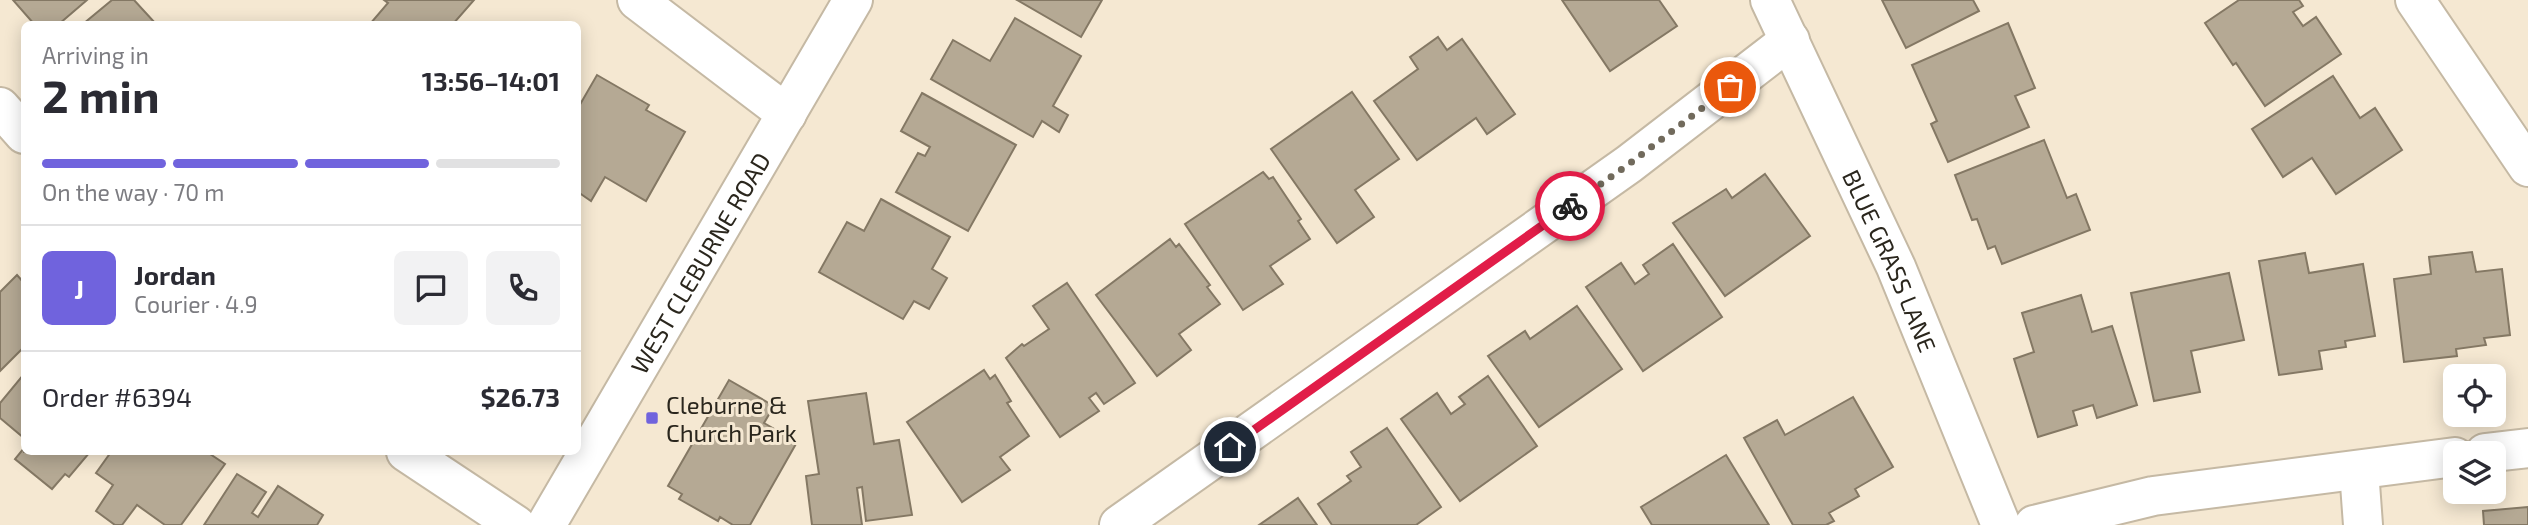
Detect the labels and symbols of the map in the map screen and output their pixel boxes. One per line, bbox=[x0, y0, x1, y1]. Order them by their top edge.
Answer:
pin bbox=[1700, 57, 1760, 117]
street label: WEST CLEBURNE ROAD bbox=[624, 147, 775, 378]
street label: BLUE GRASS LANE bbox=[1837, 165, 1943, 356]
courier bbox=[1535, 171, 1605, 241]
place label: Cleburne & Church Park bbox=[666, 390, 797, 447]
marker: Cleburne & Church Park bbox=[644, 410, 660, 426]
pin bbox=[1200, 417, 1260, 477]

